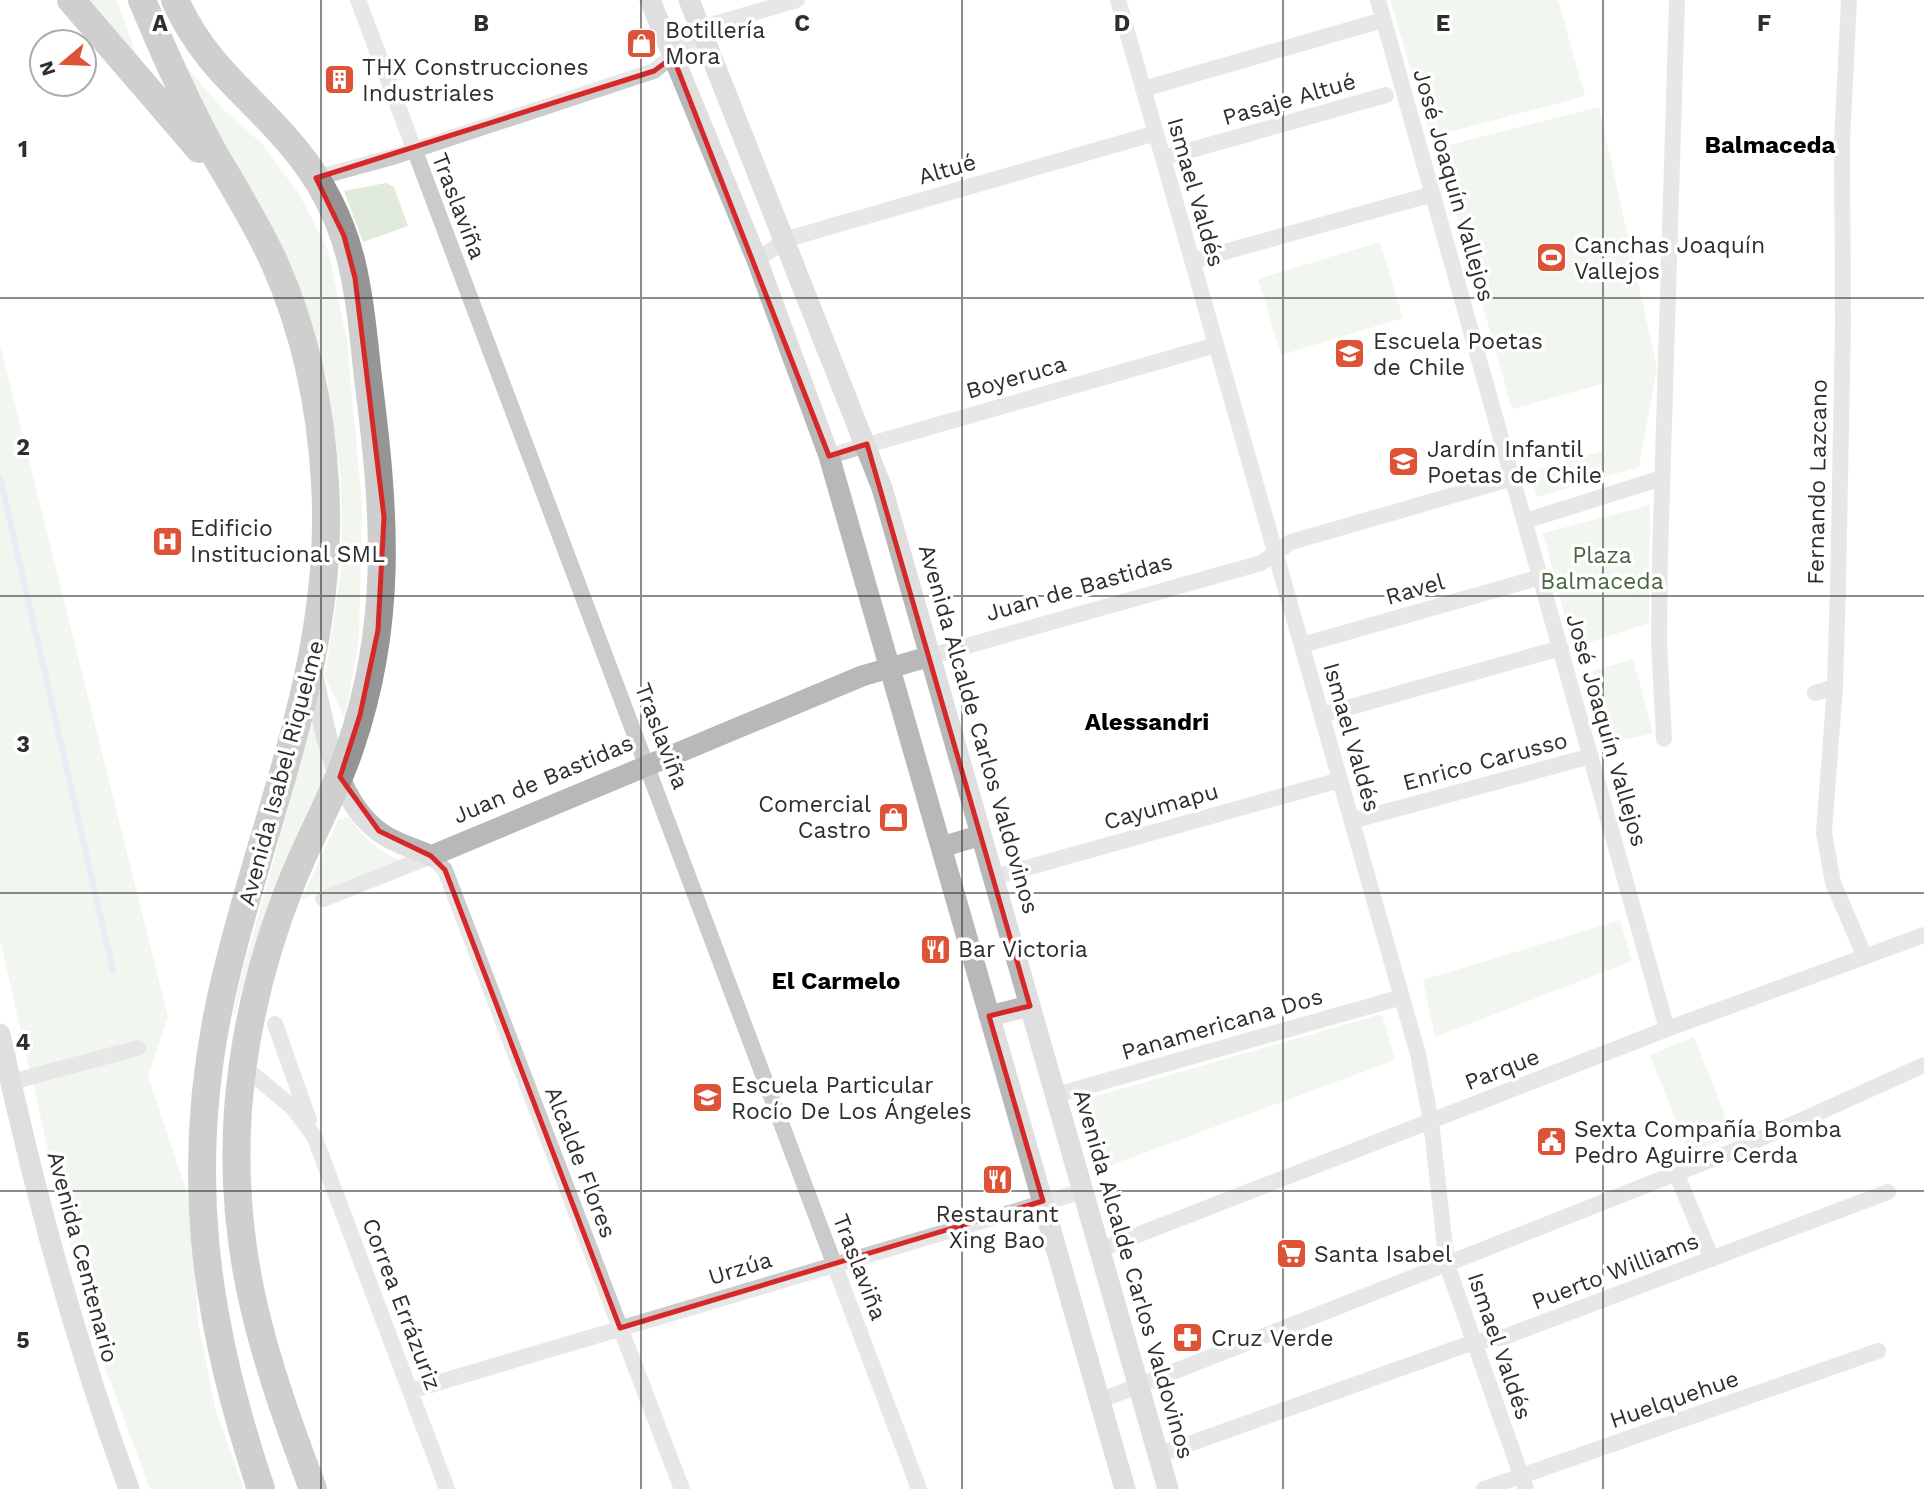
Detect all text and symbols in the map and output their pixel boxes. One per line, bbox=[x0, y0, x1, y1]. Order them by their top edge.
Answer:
text: A bbox=[152, 10, 168, 37]
text: B bbox=[473, 10, 489, 37]
text: C bbox=[794, 10, 810, 37]
text: D bbox=[1114, 10, 1130, 37]
text: E bbox=[1436, 10, 1450, 37]
text: F bbox=[1757, 10, 1771, 37]
place label: Botillería Mora bbox=[665, 17, 765, 70]
shop icon: Botillería Mora bbox=[625, 26, 659, 60]
north arrow bbox=[28, 28, 98, 98]
place label: THX Construcciones Industriales bbox=[362, 54, 589, 107]
text: N bbox=[34, 58, 61, 79]
building icon: THX Construcciones Industriales bbox=[322, 63, 356, 97]
street label: José Joaquín Vallejos bbox=[1407, 66, 1500, 305]
street label: Pasaje Altué bbox=[1219, 68, 1359, 131]
street label: Ismael Valdés bbox=[1161, 115, 1230, 270]
district label: Balmaceda bbox=[1704, 131, 1836, 159]
text: 1 bbox=[18, 136, 28, 163]
street label: Altué bbox=[915, 148, 979, 191]
street label: Traslaviña bbox=[426, 149, 491, 263]
place label: Canchas Joaquín Vallejos bbox=[1574, 232, 1765, 285]
sports icon: Canchas Joaquín Vallejos bbox=[1534, 241, 1568, 275]
place label: Escuela Poetas de Chile bbox=[1373, 328, 1543, 381]
school or university icon: Escuela Poetas de Chile bbox=[1333, 337, 1367, 371]
street label: Boyeruca bbox=[963, 350, 1069, 405]
street label: Fernando Lazcano bbox=[1802, 379, 1833, 585]
text: 2 bbox=[16, 434, 30, 461]
place label: Jardín Infantil Poetas de Chile bbox=[1427, 436, 1602, 489]
school or university icon: Jardín Infantil Poetas de Chile bbox=[1387, 445, 1421, 479]
place label: Edificio Institucional SML bbox=[190, 515, 385, 568]
hospital icon: Edificio Institucional SML bbox=[150, 524, 184, 558]
street label: Avenida Alcalde Carlos Valdovinos bbox=[913, 541, 1044, 917]
park label: Plaza Balmaceda bbox=[1540, 542, 1664, 595]
street label: Juan de Bastidas bbox=[983, 548, 1176, 627]
street label: Ravel bbox=[1382, 568, 1448, 611]
street label: José Joaquín Vallejos bbox=[1560, 611, 1653, 850]
street label: Avenida Isabel Riquelme bbox=[233, 637, 330, 909]
street label: Ismael Valdés bbox=[1317, 660, 1386, 815]
street label: Traslaviña bbox=[629, 679, 694, 793]
district label: Alessandri bbox=[1085, 708, 1209, 736]
street label: Enrico Carusso bbox=[1400, 727, 1570, 796]
street label: Juan de Bastidas bbox=[449, 729, 637, 830]
text: 3 bbox=[16, 731, 30, 758]
street label: Cayumapu bbox=[1101, 777, 1221, 836]
place label: Comercial Castro bbox=[758, 791, 871, 844]
shop icon: Comercial Castro bbox=[877, 800, 911, 834]
restaurant icon: Bar Victoria bbox=[918, 932, 952, 966]
place label: Bar Victoria bbox=[958, 936, 1088, 963]
district label: El Carmelo bbox=[772, 967, 900, 995]
street label: Panamericana Dos bbox=[1118, 983, 1326, 1066]
text: 4 bbox=[16, 1029, 31, 1056]
street label: Parque bbox=[1461, 1043, 1543, 1096]
place label: Escuela Particular Rocío De Los Ángeles bbox=[731, 1072, 972, 1125]
school or university icon: Escuela Particular Rocío De Los Ángeles bbox=[691, 1081, 725, 1115]
street label: Alcalde Flores bbox=[539, 1083, 622, 1242]
street label: Avenida Alcalde Carlos Valdovinos bbox=[1068, 1086, 1199, 1462]
place label: Sexta Compañía Bomba Pedro Aguirre Cerda bbox=[1574, 1116, 1842, 1169]
public building icon: Sexta Compañía Bomba Pedro Aguirre Cerda bbox=[1534, 1125, 1568, 1159]
street label: Avenida Centenario bbox=[41, 1149, 124, 1366]
restaurant icon: Restaurant Xing Bao bbox=[980, 1163, 1014, 1197]
place label: Restaurant Xing Bao bbox=[936, 1201, 1059, 1254]
street label: Traslaviña bbox=[827, 1210, 892, 1324]
street label: Correa Errázuriz bbox=[356, 1214, 447, 1394]
street label: Puerto Williams bbox=[1528, 1227, 1702, 1316]
supermarket icon: Santa Isabel bbox=[1274, 1237, 1308, 1271]
place label: Santa Isabel bbox=[1314, 1241, 1452, 1268]
street label: Urzúa bbox=[705, 1246, 775, 1291]
street label: Ismael Valdés bbox=[1462, 1269, 1537, 1423]
pharmacy icon: Cruz Verde bbox=[1171, 1321, 1205, 1355]
place label: Cruz Verde bbox=[1211, 1325, 1334, 1352]
text: 5 bbox=[16, 1327, 30, 1354]
street label: Huelquehue bbox=[1606, 1365, 1742, 1434]

